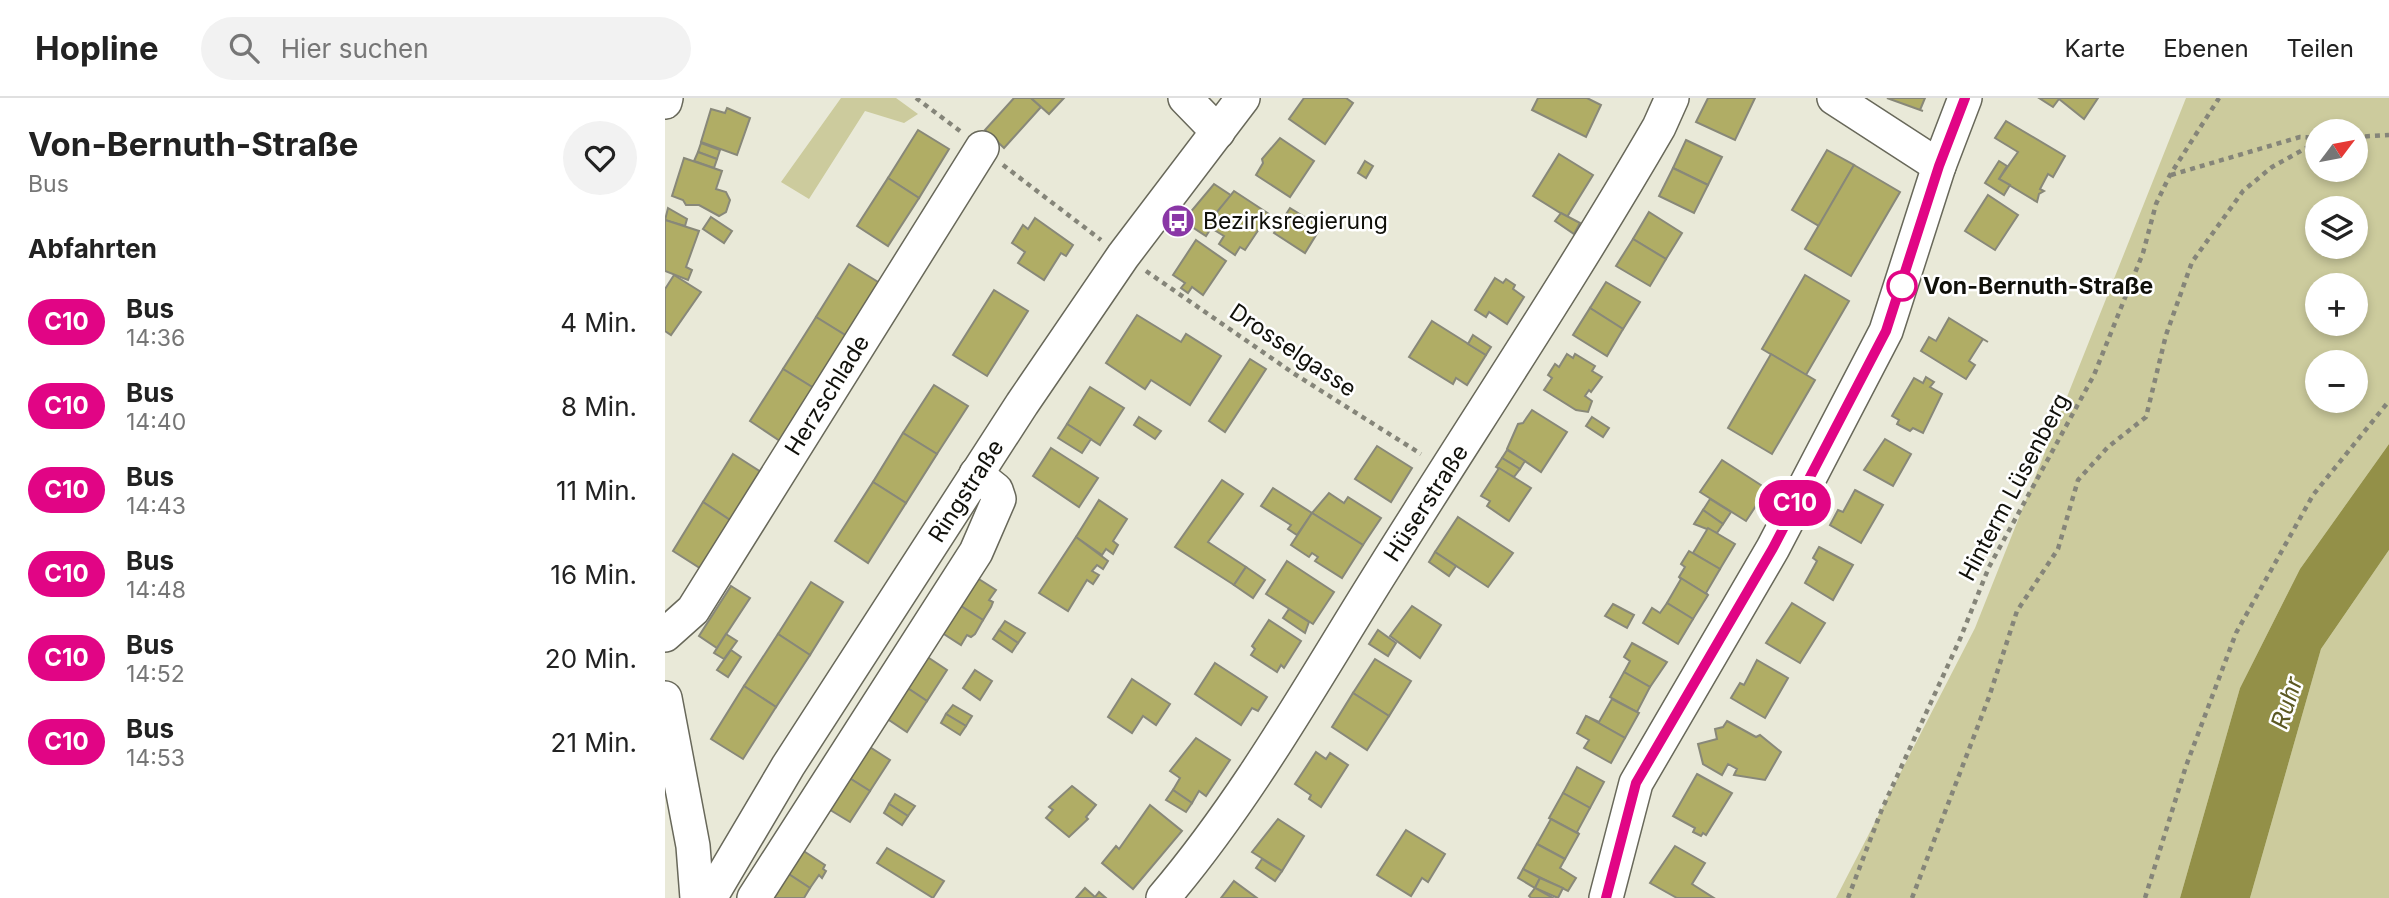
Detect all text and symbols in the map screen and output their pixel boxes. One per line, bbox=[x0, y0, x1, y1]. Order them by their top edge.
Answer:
search box bbox=[201, 17, 691, 80]
text: Hopline bbox=[35, 28, 159, 68]
icon: search bbox=[225, 29, 263, 67]
text: Hier suchen bbox=[281, 33, 429, 64]
text: Karte bbox=[2065, 34, 2125, 63]
text: Ebenen bbox=[2163, 34, 2249, 63]
text: Teilen bbox=[2287, 34, 2354, 63]
north arrow bbox=[2305, 119, 2368, 182]
map controls bbox=[2305, 119, 2368, 413]
button: heart bbox=[563, 121, 637, 195]
text: Von-Bernuth-Straße bbox=[28, 124, 358, 164]
text: Bus bbox=[28, 170, 69, 198]
button: layers bbox=[2305, 196, 2368, 259]
bus stop icon: Bezirksregierung bbox=[1159, 202, 1197, 240]
place label: Bezirksregierung bbox=[1203, 207, 1388, 235]
text: Abfahrten bbox=[28, 233, 157, 264]
marker: Von-Bernuth-Straße bbox=[1887, 271, 1917, 301]
place label: Von-Bernuth-Straße bbox=[1923, 272, 2153, 300]
button: + bbox=[2305, 273, 2368, 336]
text: Bus bbox=[126, 293, 174, 324]
street label: Drosselgasse bbox=[1224, 297, 1362, 403]
text: C10 bbox=[44, 307, 89, 336]
text: 4 Min. bbox=[560, 307, 637, 338]
text: 14:36 bbox=[126, 324, 185, 352]
street label: Herzschlade bbox=[779, 330, 875, 460]
button: − bbox=[2305, 350, 2368, 413]
text: Bus bbox=[126, 377, 174, 408]
street label: Hinterm Lüsenberg bbox=[1953, 389, 2075, 585]
text: C10 bbox=[44, 391, 89, 420]
text: 8 Min. bbox=[561, 391, 637, 422]
text: 14:40 bbox=[126, 408, 186, 436]
street label: Ringstraße bbox=[922, 434, 1010, 548]
street label: Hüserstraße bbox=[1378, 439, 1474, 567]
text: Bus bbox=[126, 461, 174, 492]
text: C10 bbox=[44, 475, 89, 504]
text: 11 Min. bbox=[556, 475, 637, 506]
line badge: C10 bbox=[1755, 480, 1835, 526]
text: C10 bbox=[1773, 488, 1817, 517]
text: 14:43 bbox=[126, 492, 186, 520]
text: Bus bbox=[126, 545, 174, 576]
text: C10 bbox=[44, 559, 89, 588]
text: 16 Min. bbox=[550, 559, 637, 590]
text: 14:48 bbox=[126, 576, 186, 604]
text: Bus bbox=[126, 629, 174, 660]
text: C10 bbox=[44, 643, 89, 672]
text: 20 Min. bbox=[545, 643, 637, 674]
text: 14:52 bbox=[126, 660, 185, 688]
water label: Ruhr bbox=[2265, 672, 2309, 732]
text: Bus bbox=[126, 713, 174, 744]
text: C10 bbox=[44, 727, 89, 756]
text: 21 Min. bbox=[551, 727, 637, 758]
text: 14:53 bbox=[126, 744, 185, 772]

